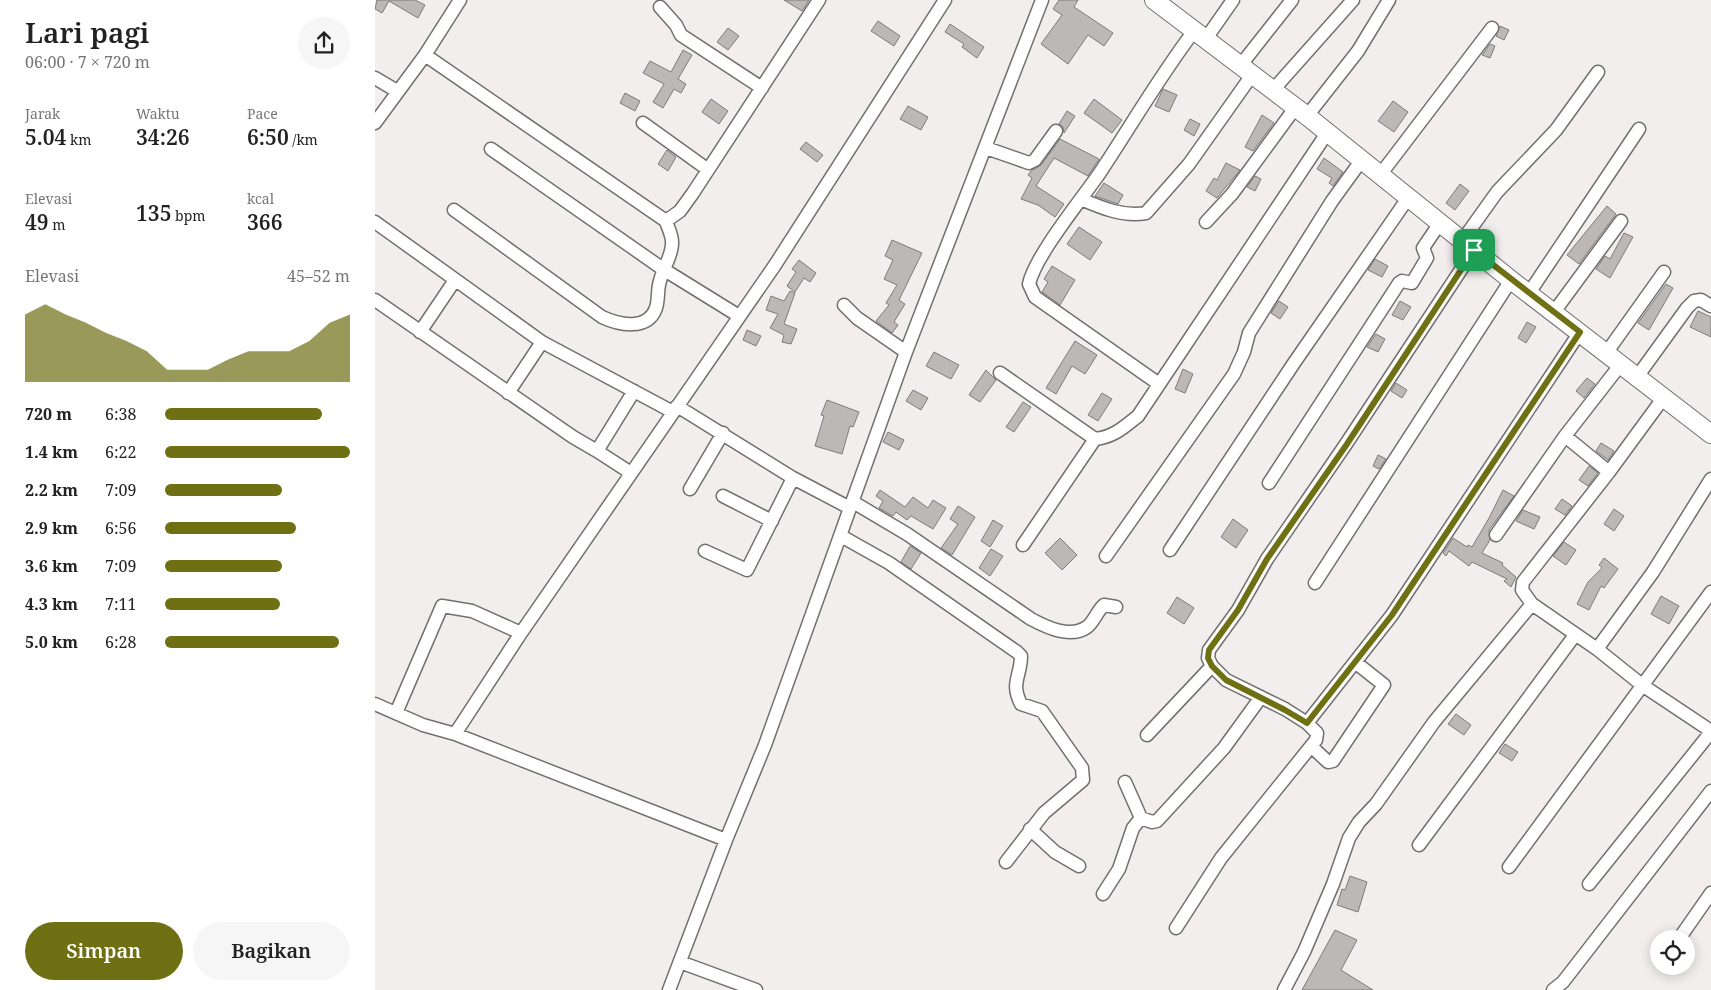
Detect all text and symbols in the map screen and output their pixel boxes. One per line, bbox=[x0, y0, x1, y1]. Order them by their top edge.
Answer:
text: Lari pagi bbox=[25, 13, 149, 51]
button: share bbox=[298, 17, 350, 69]
text: 06:00 · 7 × 720 m bbox=[25, 51, 150, 73]
text: Jarak bbox=[25, 104, 60, 123]
text: Waktu bbox=[136, 104, 180, 123]
text: Pace bbox=[247, 104, 278, 123]
text: 5.04 bbox=[25, 123, 66, 151]
text: 34:26 bbox=[136, 123, 190, 151]
text: 6:50 bbox=[247, 123, 289, 151]
text: km bbox=[66, 130, 91, 149]
text: /km bbox=[289, 130, 318, 149]
text: Elevasi bbox=[25, 189, 72, 208]
text: kcal bbox=[247, 189, 274, 208]
text: 135 bbox=[136, 199, 171, 227]
text: bpm bbox=[171, 206, 206, 225]
text: 49 bbox=[25, 208, 49, 236]
text: 366 bbox=[247, 208, 282, 236]
text: m bbox=[49, 215, 66, 234]
pin bbox=[1453, 229, 1495, 271]
icon: arrive bbox=[1460, 236, 1488, 264]
text: Elevasi bbox=[25, 265, 79, 287]
text: 45–52 m bbox=[287, 265, 350, 287]
text: 720 m bbox=[25, 403, 72, 425]
text: 6:38 bbox=[105, 403, 136, 425]
text: 1.4 km bbox=[25, 441, 78, 463]
text: 6:22 bbox=[105, 441, 136, 463]
text: 2.2 km bbox=[25, 479, 78, 501]
text: 7:09 bbox=[105, 479, 136, 501]
text: 2.9 km bbox=[25, 517, 78, 539]
text: 6:56 bbox=[105, 517, 136, 539]
text: 3.6 km bbox=[25, 555, 78, 577]
text: 7:09 bbox=[105, 555, 136, 577]
text: 4.3 km bbox=[25, 593, 78, 615]
text: 7:11 bbox=[105, 593, 136, 615]
text: 5.0 km bbox=[25, 631, 78, 653]
text: 6:28 bbox=[105, 631, 136, 653]
button: Simpan bbox=[25, 922, 183, 980]
button: Bagikan bbox=[193, 922, 350, 980]
map controls bbox=[1650, 930, 1695, 975]
button: locate bbox=[1650, 930, 1695, 975]

